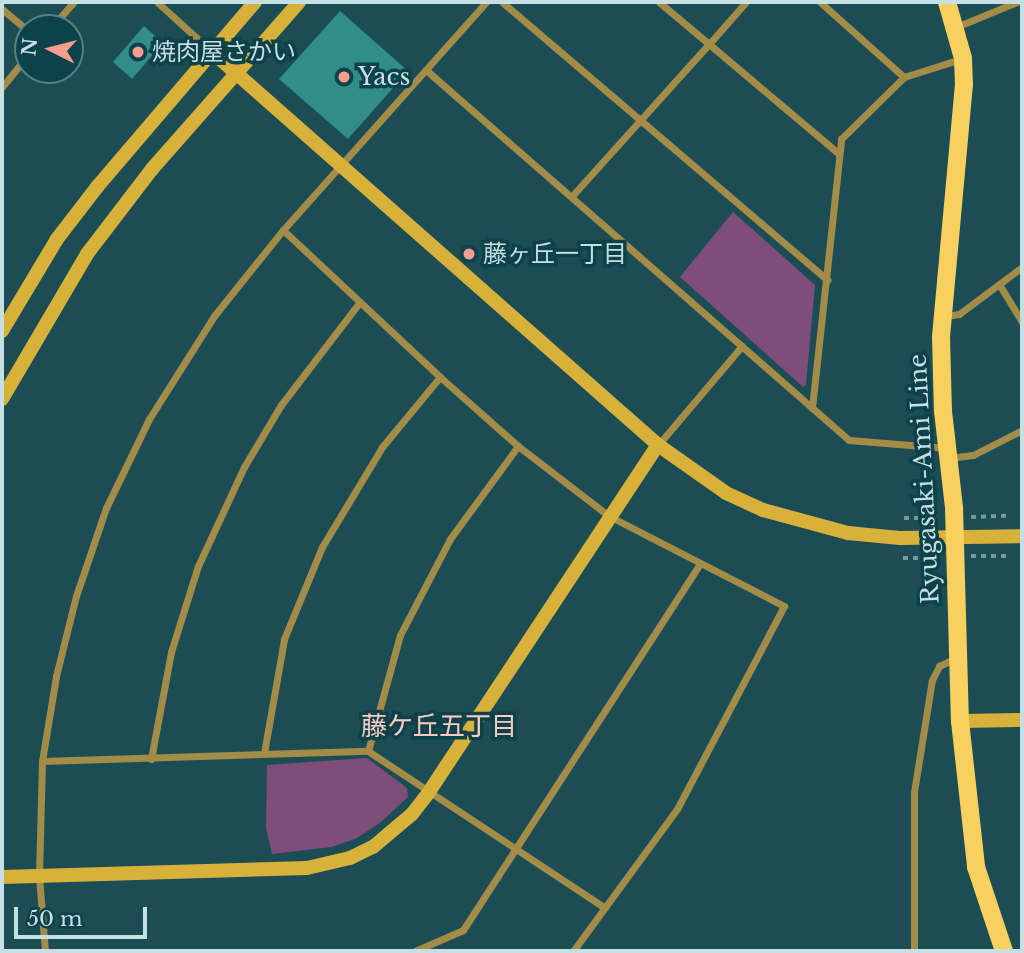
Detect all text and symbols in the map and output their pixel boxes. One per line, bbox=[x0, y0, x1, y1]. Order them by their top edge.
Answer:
north arrow bbox=[14, 14, 84, 84]
text: N bbox=[17, 37, 42, 57]
place label: 焼肉屋さかい bbox=[152, 38, 296, 66]
marker: 焼肉屋さかい bbox=[130, 44, 146, 60]
place label: Yacs bbox=[358, 63, 410, 91]
marker: Yacs bbox=[336, 69, 352, 85]
place label: 藤ヶ丘一丁目 bbox=[483, 240, 627, 268]
marker: 藤ヶ丘一丁目 bbox=[461, 246, 477, 262]
street label: Ryugasaki-Ami Line bbox=[903, 353, 945, 605]
district label: 藤ケ丘五丁目 bbox=[361, 711, 517, 743]
scale bar bbox=[18, 894, 150, 938]
text: 50 m bbox=[27, 906, 82, 932]

